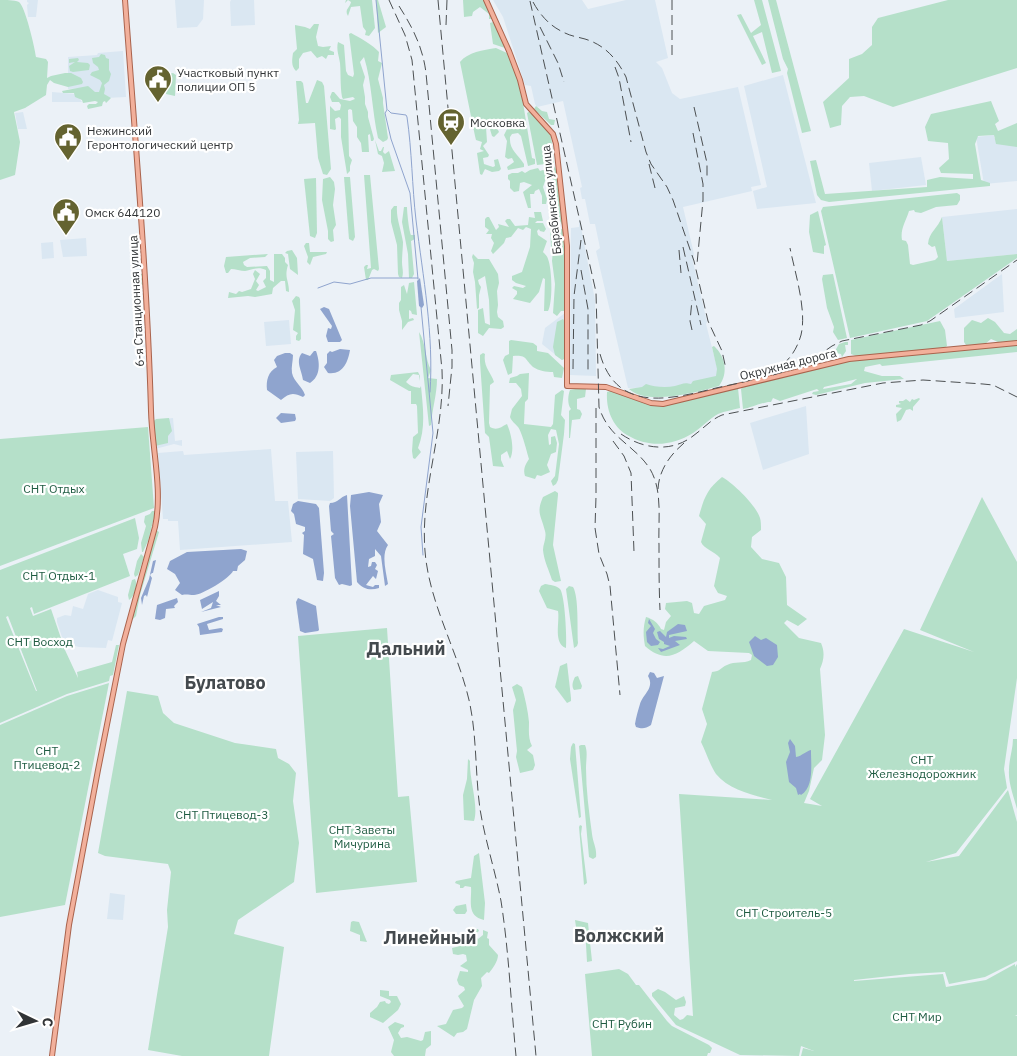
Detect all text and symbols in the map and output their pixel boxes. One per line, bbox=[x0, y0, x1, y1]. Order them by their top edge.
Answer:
public building icon: Участковый пункт полиции ОП 5 bbox=[143, 64, 173, 103]
place label: Участковый пункт полиции ОП 5 bbox=[177, 65, 279, 94]
station icon: Московка bbox=[436, 107, 466, 146]
place label: Московка bbox=[470, 115, 526, 130]
public building icon: Нежинский Геронтологический центр bbox=[53, 122, 83, 161]
place label: Нежинский Геронтологический центр bbox=[87, 123, 233, 152]
street label: Барабинская улица bbox=[538, 144, 564, 255]
public building icon: Омск 644120 bbox=[51, 197, 81, 236]
place label: Омск 644120 bbox=[85, 205, 161, 220]
street label: 6-я Станционная улица bbox=[125, 234, 147, 367]
street label: Окружная дорога bbox=[738, 345, 838, 383]
park label: СНТ Отдых bbox=[23, 481, 85, 496]
park label: СНТ Отдых-1 bbox=[23, 568, 96, 583]
park label: СНТ Восход bbox=[7, 634, 73, 649]
district label: Дальний bbox=[366, 637, 446, 660]
district label: Булатово bbox=[184, 671, 266, 694]
park label: СНТ Птицевод-2 bbox=[13, 743, 81, 772]
park label: СНТ Железнодорожник bbox=[868, 752, 977, 781]
park label: СНТ Птицевод-3 bbox=[176, 807, 268, 822]
park label: СНТ Заветы Мичурина bbox=[329, 822, 395, 851]
park label: СНТ Строитель-5 bbox=[736, 905, 832, 920]
district label: Волжский bbox=[574, 924, 664, 947]
district label: Линейный bbox=[383, 926, 477, 949]
north arrow bbox=[10, 996, 60, 1046]
park label: СНТ Мир bbox=[892, 1009, 942, 1024]
park label: СНТ Рубин bbox=[592, 1016, 652, 1031]
text: С bbox=[39, 1017, 57, 1027]

